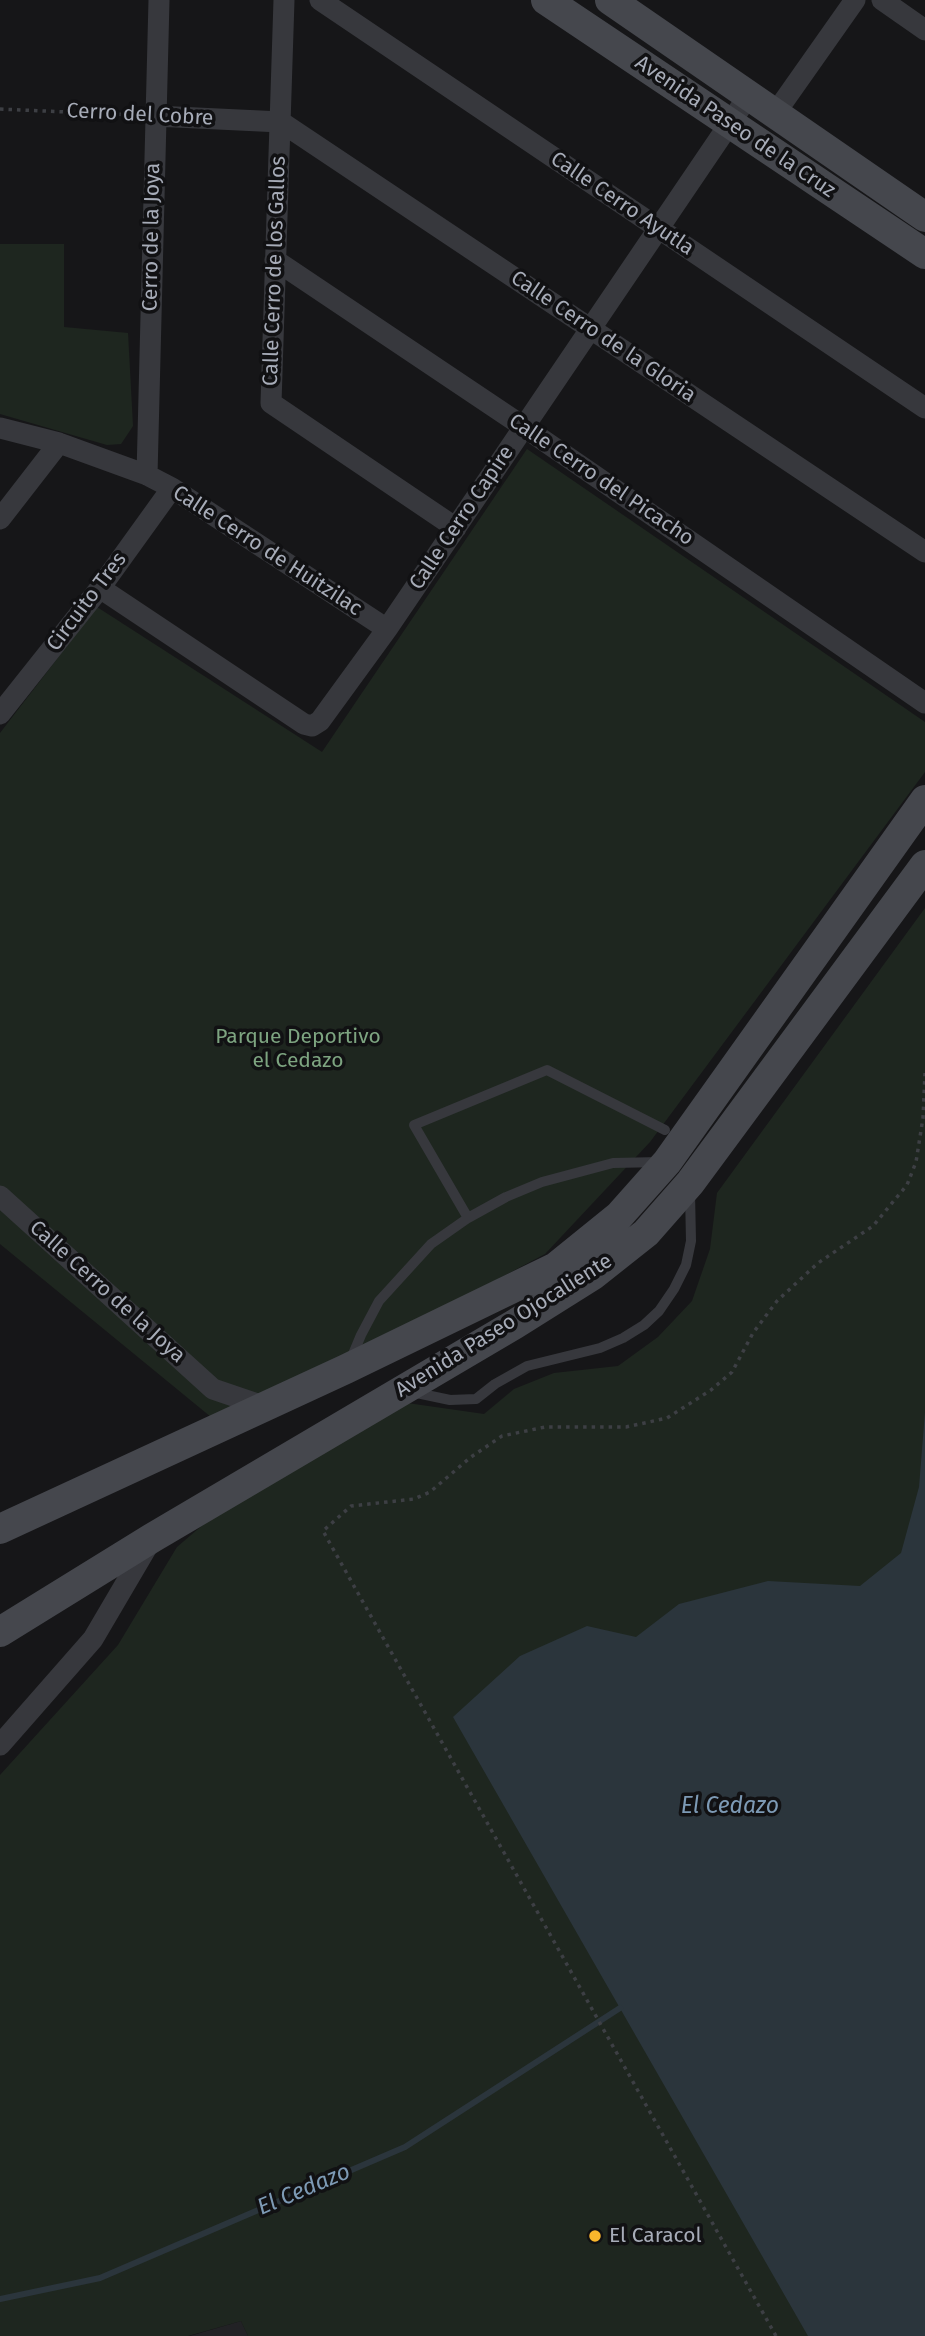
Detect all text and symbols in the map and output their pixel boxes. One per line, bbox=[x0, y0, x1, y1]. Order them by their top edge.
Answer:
street label: Avenida Paseo de la Cruz bbox=[630, 50, 840, 204]
street label: Cerro del Cobre bbox=[66, 99, 214, 131]
street label: Calle Cerro Ayutla bbox=[545, 147, 699, 261]
street label: Calle Cerro de los Gallos bbox=[258, 156, 292, 386]
street label: Cerro de la Joya bbox=[138, 162, 166, 312]
street label: Calle Cerro de la Gloria bbox=[506, 266, 700, 408]
street label: Calle Cerro del Picacho bbox=[504, 409, 698, 551]
street label: Calle Cerro Capire bbox=[404, 441, 520, 595]
street label: Calle Cerro de Huitzilac bbox=[168, 480, 366, 622]
street label: Circuito Tres bbox=[42, 548, 132, 656]
park label: Parque Deportivo el Cedazo bbox=[215, 1024, 381, 1074]
street label: Calle Cerro de la Joya bbox=[24, 1215, 190, 1369]
street label: Avenida Paseo Ojocaliente bbox=[391, 1249, 617, 1403]
water label: El Cedazo bbox=[681, 1793, 779, 1821]
water label: El Cedazo bbox=[253, 2158, 355, 2222]
place label: El Caracol bbox=[609, 2223, 702, 2249]
marker: El Caracol bbox=[587, 2228, 603, 2244]

